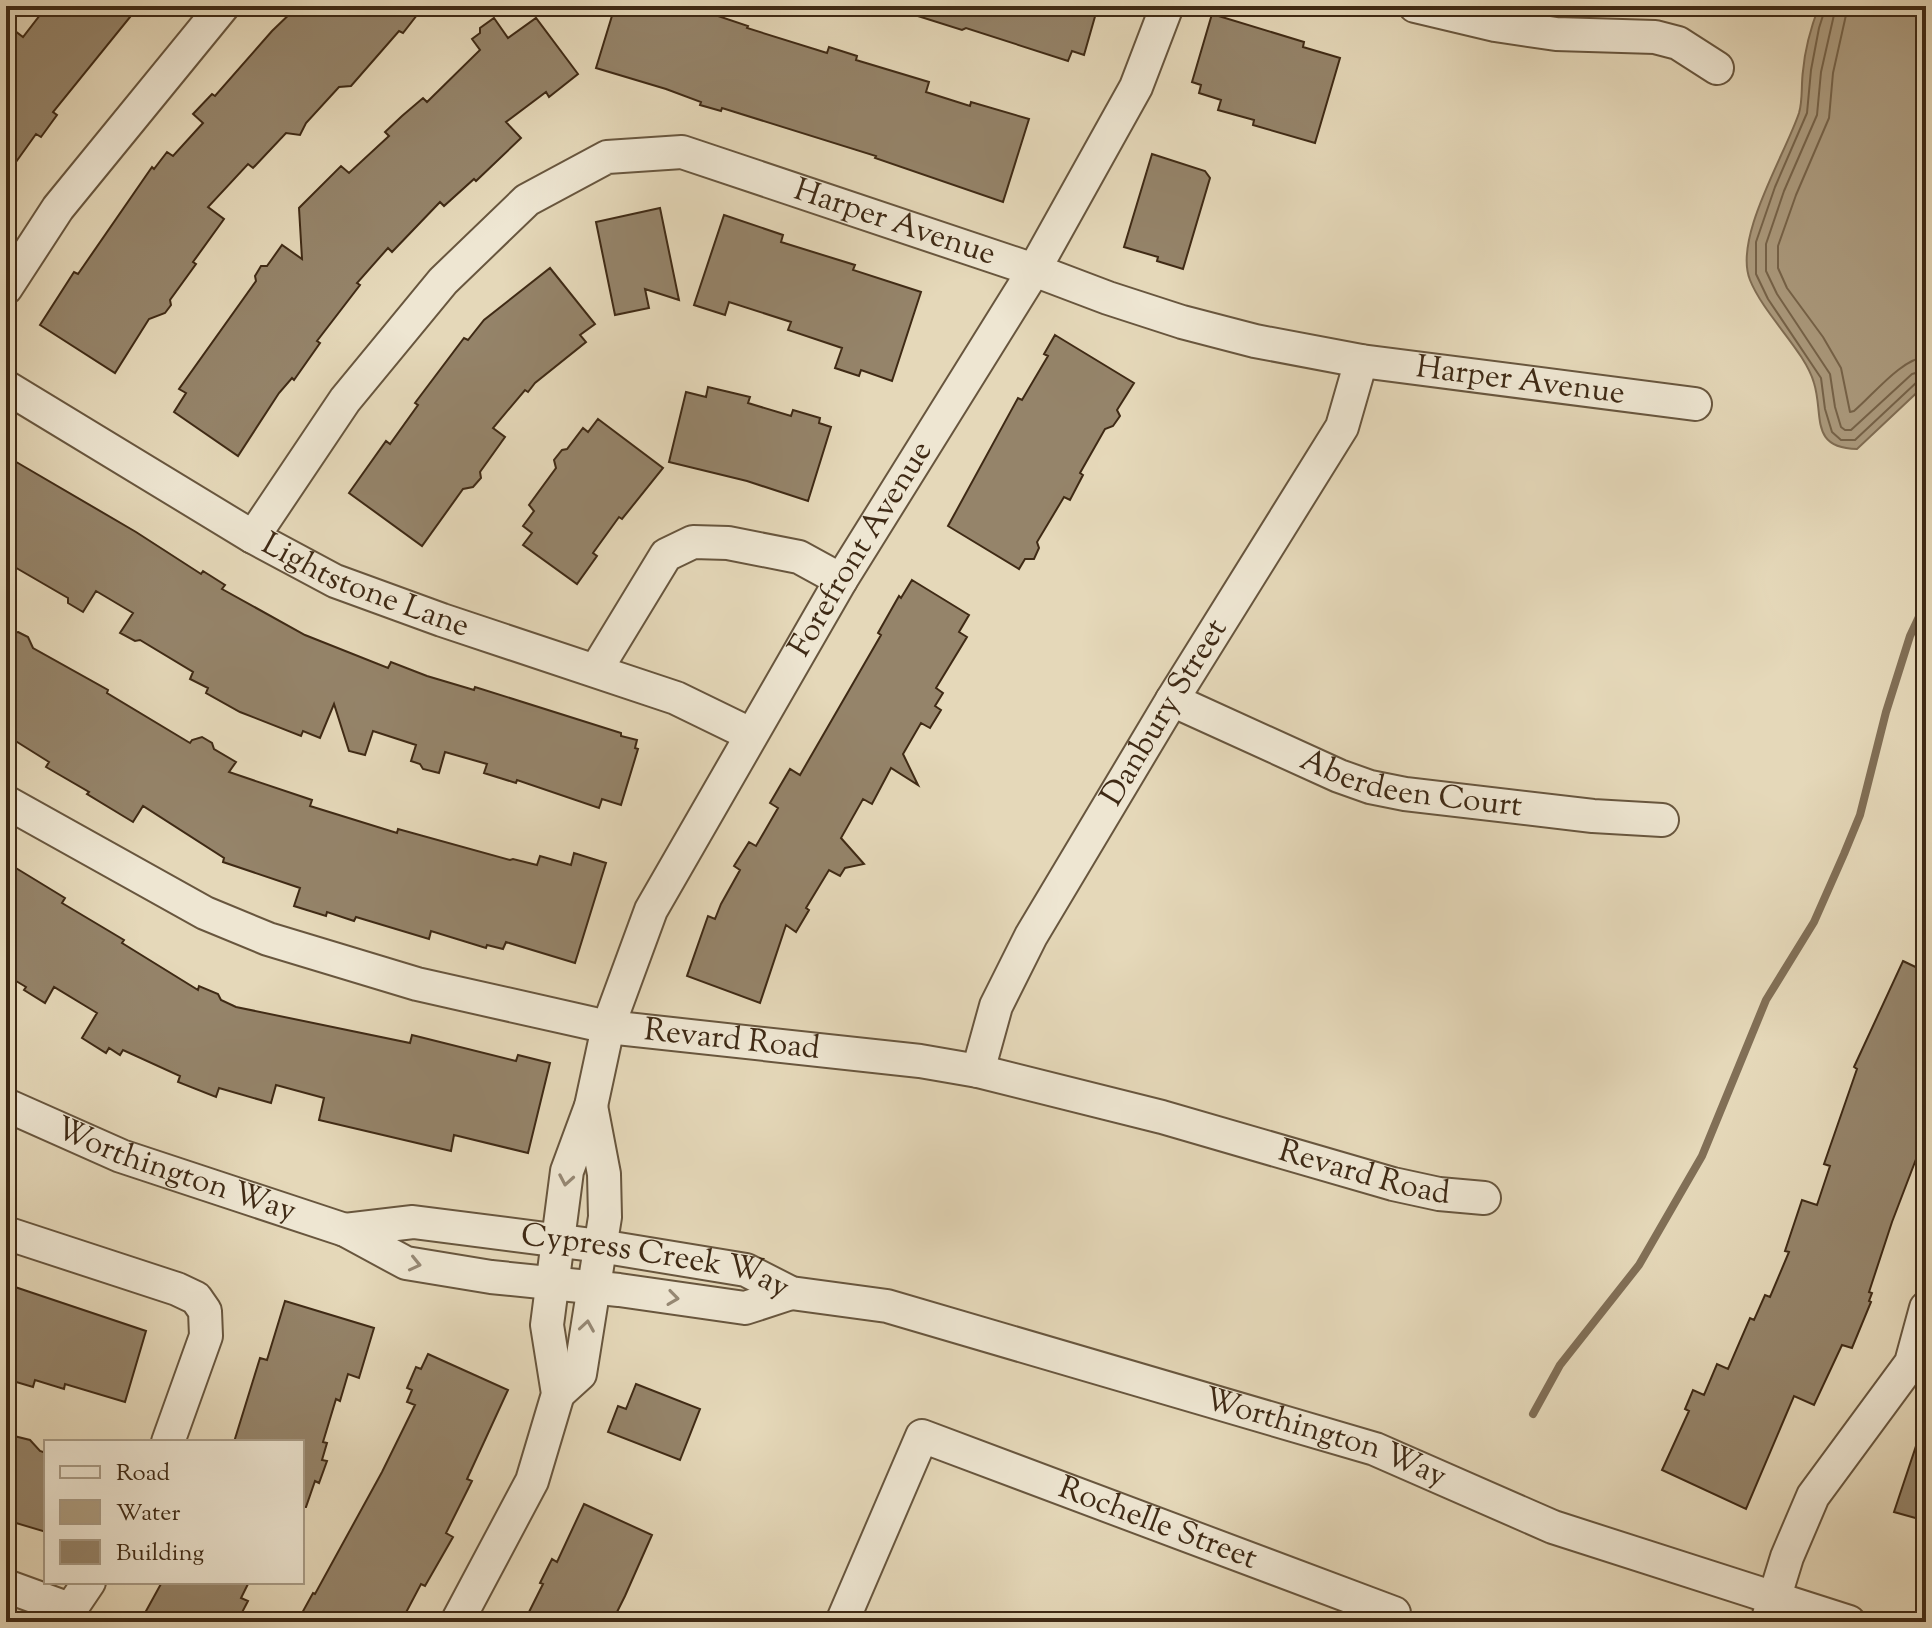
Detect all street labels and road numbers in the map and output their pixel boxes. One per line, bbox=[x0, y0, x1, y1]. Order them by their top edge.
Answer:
street label: Harper Avenue bbox=[788, 168, 1001, 278]
street label: Harper Avenue bbox=[1413, 345, 1627, 418]
street label: Forefront Avenue bbox=[778, 432, 945, 666]
street label: Lightstone Lane bbox=[253, 522, 475, 650]
street label: Danbury Street bbox=[1090, 610, 1240, 815]
street label: Aberdeen Court bbox=[1292, 738, 1525, 831]
street label: Revard Road bbox=[642, 1008, 822, 1073]
street label: Worthington Way bbox=[47, 1106, 302, 1235]
street label: Revard Road bbox=[1273, 1129, 1452, 1218]
street label: Cypress Creek Way bbox=[518, 1213, 797, 1311]
street label: Worthington Way bbox=[1198, 1377, 1454, 1500]
street label: Rochelle Street bbox=[1052, 1466, 1264, 1583]

